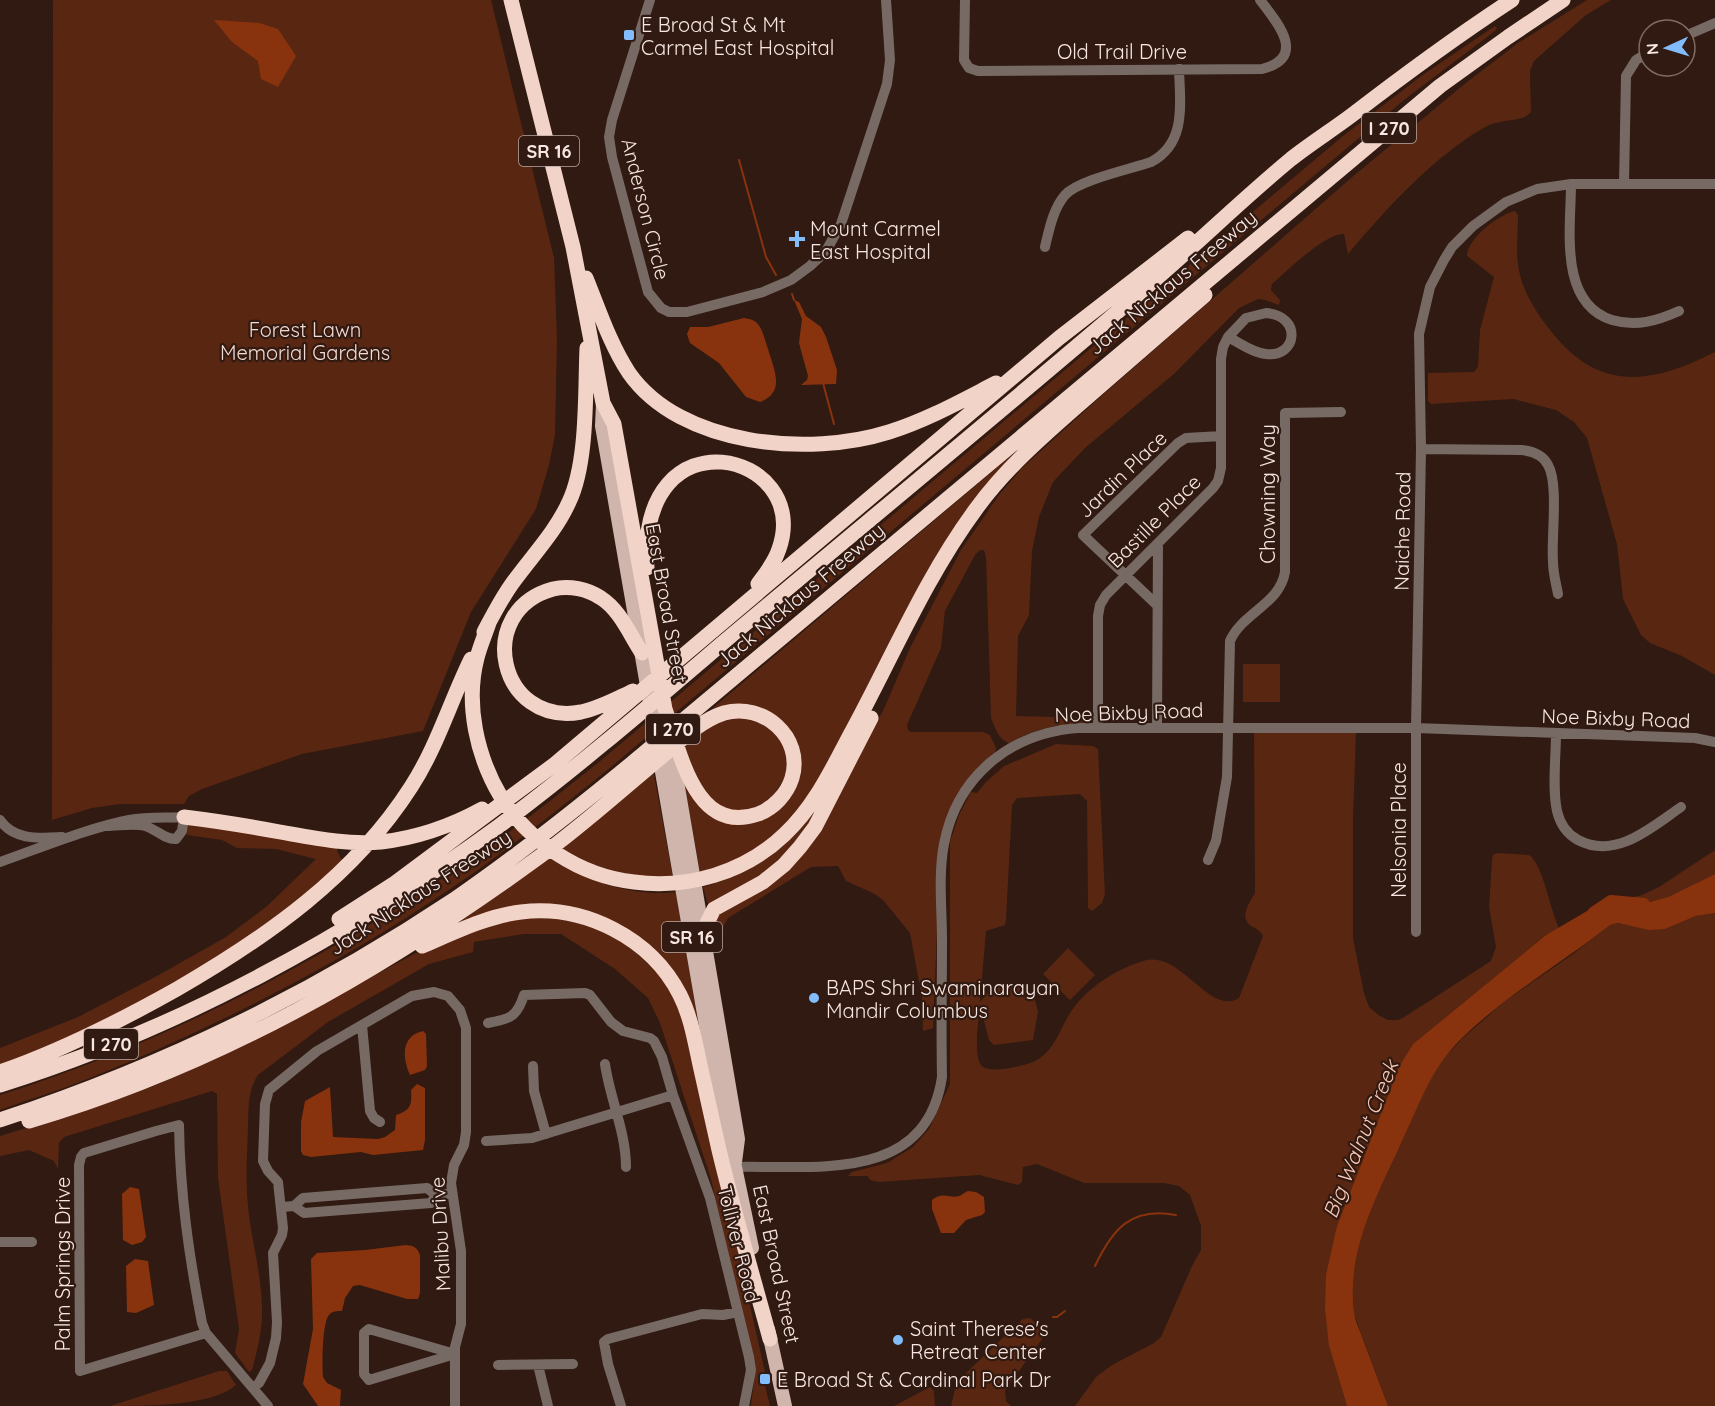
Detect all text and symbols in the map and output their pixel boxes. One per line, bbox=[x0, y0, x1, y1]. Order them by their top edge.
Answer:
place label: E Broad St & Mt Carmel East Hospital bbox=[641, 12, 834, 60]
north arrow bbox=[1637, 18, 1697, 78]
marker: E Broad St & Mt Carmel East Hospital bbox=[622, 28, 636, 42]
street label: Old Trail Drive bbox=[1057, 39, 1187, 64]
text: N bbox=[1642, 42, 1662, 56]
road number: I 270 bbox=[1362, 113, 1416, 143]
road number: SR 16 bbox=[519, 136, 579, 166]
street label: Anderson Circle bbox=[616, 136, 676, 282]
street label: Jack Nicklaus Freeway bbox=[1083, 204, 1261, 360]
place label: Mount Carmel East Hospital bbox=[810, 216, 941, 264]
marker: Mount Carmel East Hospital bbox=[788, 230, 806, 248]
park label: Forest Lawn Memorial Gardens bbox=[220, 317, 390, 365]
street label: Chowning Way bbox=[1255, 424, 1280, 564]
street label: Jardin Place bbox=[1072, 425, 1172, 523]
street label: Bastille Place bbox=[1102, 469, 1206, 573]
street label: Naiche Road bbox=[1388, 471, 1416, 591]
street label: Jack Nicklaus Freeway bbox=[711, 517, 889, 673]
street label: East Broad Street bbox=[641, 521, 693, 685]
street label: Noe Bixby Road bbox=[1054, 697, 1204, 727]
street label: Noe Bixby Road bbox=[1541, 703, 1691, 733]
road number: I 270 bbox=[646, 714, 700, 744]
street label: Nelsonia Place bbox=[1386, 762, 1411, 898]
street label: Jack Nicklaus Freeway bbox=[324, 824, 516, 960]
road number: SR 16 bbox=[662, 922, 722, 952]
place label: BAPS Shri Swaminarayan Mandir Columbus bbox=[826, 975, 1060, 1023]
marker: BAPS Shri Swaminarayan Mandir Columbus bbox=[807, 991, 821, 1005]
road number: I 270 bbox=[84, 1029, 138, 1059]
water label: Big Walnut Creek bbox=[1316, 1055, 1404, 1222]
street label: Malibu Drive bbox=[425, 1176, 455, 1292]
street label: Palm Springs Drive bbox=[50, 1177, 75, 1351]
street label: East Broad Street bbox=[748, 1182, 806, 1346]
street label: Tolliver Road bbox=[712, 1183, 766, 1305]
place label: Saint Therese's Retreat Center bbox=[910, 1316, 1049, 1364]
marker: Saint Therese's Retreat Center bbox=[891, 1333, 905, 1347]
place label: E Broad St & Cardinal Park Dr bbox=[777, 1367, 1051, 1392]
marker: E Broad St & Cardinal Park Dr bbox=[758, 1372, 772, 1386]

